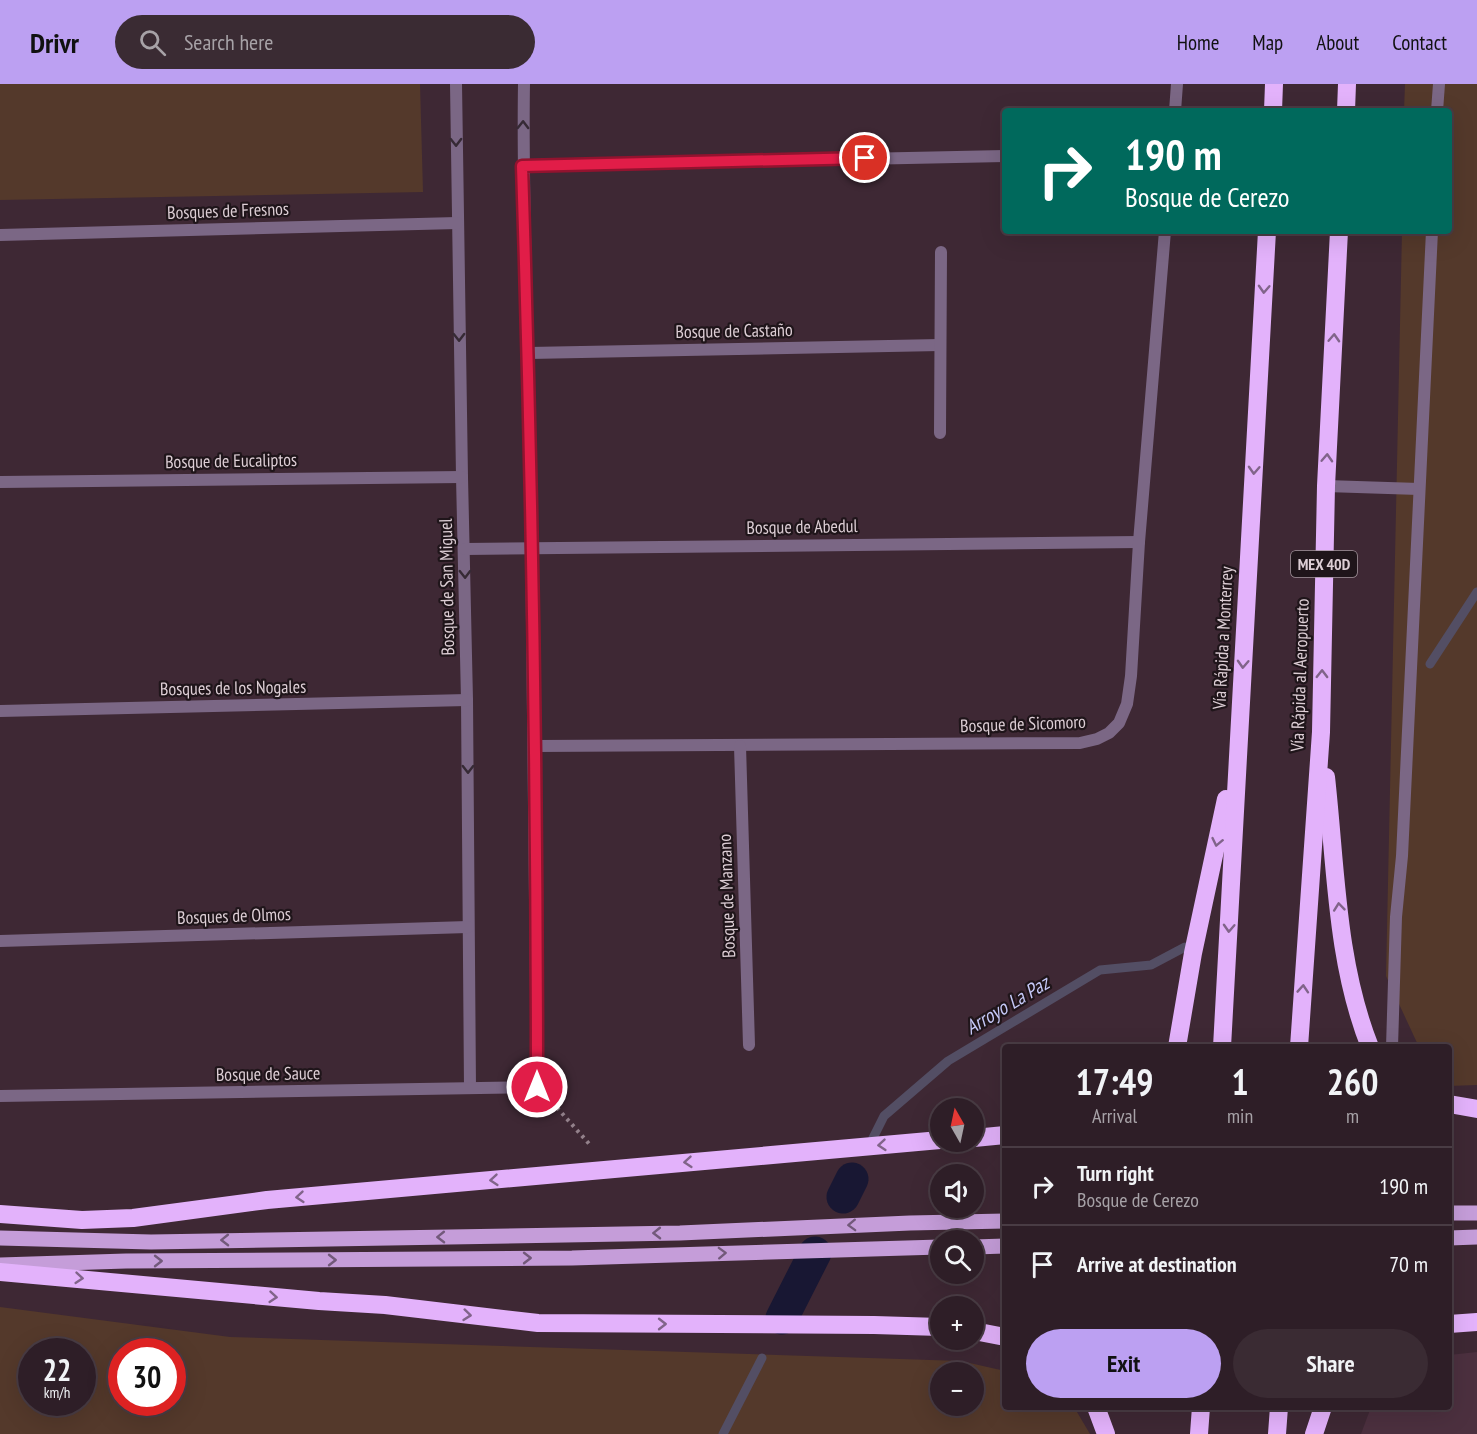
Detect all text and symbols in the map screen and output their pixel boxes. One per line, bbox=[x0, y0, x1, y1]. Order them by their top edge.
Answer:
search box bbox=[115, 15, 535, 69]
text: Drivr bbox=[30, 24, 79, 61]
icon: search bbox=[136, 26, 169, 59]
text: Search here bbox=[184, 28, 273, 56]
text: Home bbox=[1177, 29, 1219, 56]
text: Map bbox=[1252, 29, 1283, 56]
text: About bbox=[1316, 29, 1359, 56]
text: Contact bbox=[1392, 29, 1447, 56]
one-way arrow bbox=[517, 121, 529, 130]
text: 190 m bbox=[1125, 127, 1222, 182]
pin bbox=[839, 132, 890, 183]
icon: right bbox=[1026, 132, 1104, 210]
one-way arrow bbox=[450, 138, 463, 147]
icon: arrive bbox=[848, 141, 881, 174]
text: Bosque de Cerezo bbox=[1125, 180, 1289, 214]
street label: Bosques de Fresnos bbox=[167, 197, 289, 224]
one-way arrow bbox=[1257, 285, 1270, 294]
street label: Bosque de Castaño bbox=[675, 318, 793, 343]
one-way arrow bbox=[453, 333, 465, 342]
one-way arrow bbox=[1327, 333, 1340, 342]
street label: Bosque de Eucaliptos bbox=[165, 448, 297, 473]
one-way arrow bbox=[1321, 453, 1334, 462]
one-way arrow bbox=[1247, 465, 1260, 474]
street label: Bosque de Abedul bbox=[746, 514, 859, 539]
street label: Bosque de San Miguel bbox=[434, 517, 459, 656]
road number: MEX 40D bbox=[1291, 551, 1357, 577]
street label: Vía Rápida a Monterrey bbox=[1207, 566, 1238, 711]
one-way arrow bbox=[459, 570, 471, 579]
street label: Vía Rápida al Aeropuerto bbox=[1285, 598, 1314, 753]
one-way arrow bbox=[1236, 660, 1249, 669]
one-way arrow bbox=[1316, 669, 1328, 678]
street label: Bosques de los Nogales bbox=[160, 675, 306, 700]
street label: Bosque de Sicomoro bbox=[960, 710, 1087, 737]
one-way arrow bbox=[462, 765, 474, 774]
street label: Bosque de Manzano bbox=[713, 833, 740, 958]
one-way arrow bbox=[1211, 837, 1224, 847]
street label: Bosques de Olmos bbox=[177, 902, 291, 929]
one-way arrow bbox=[1333, 902, 1346, 911]
one-way arrow bbox=[1222, 924, 1235, 933]
water label: Arroyo La Paz bbox=[960, 969, 1055, 1040]
one-way arrow bbox=[1296, 984, 1309, 993]
position arrow bbox=[505, 1055, 569, 1119]
text: 17:49 bbox=[1076, 1058, 1153, 1105]
text: 1 bbox=[1231, 1058, 1249, 1105]
text: 260 bbox=[1327, 1058, 1378, 1105]
street label: Bosque de Sauce bbox=[216, 1061, 320, 1086]
north arrow bbox=[930, 1098, 984, 1152]
map controls bbox=[930, 1098, 984, 1416]
text: Arrival bbox=[1092, 1103, 1137, 1129]
text: min bbox=[1227, 1103, 1253, 1129]
text: m bbox=[1346, 1103, 1359, 1129]
one-way arrow bbox=[878, 1138, 887, 1151]
one-way arrow bbox=[683, 1155, 692, 1168]
text: Turn right bbox=[1077, 1159, 1154, 1187]
button: sound bbox=[930, 1164, 984, 1218]
icon: right bbox=[1026, 1170, 1059, 1203]
text: 190 m bbox=[1379, 1172, 1428, 1200]
one-way arrow bbox=[489, 1173, 498, 1186]
text: Bosque de Cerezo bbox=[1077, 1187, 1199, 1213]
one-way arrow bbox=[295, 1190, 304, 1203]
one-way arrow bbox=[847, 1219, 856, 1232]
one-way arrow bbox=[653, 1227, 662, 1239]
button: search bbox=[930, 1230, 984, 1284]
one-way arrow bbox=[437, 1231, 446, 1243]
one-way arrow bbox=[221, 1234, 230, 1246]
one-way arrow bbox=[717, 1247, 726, 1260]
icon: arrive bbox=[1026, 1248, 1059, 1281]
text: Arrive at destination bbox=[1077, 1250, 1237, 1278]
text: 70 m bbox=[1389, 1250, 1428, 1278]
one-way arrow bbox=[522, 1252, 531, 1264]
one-way arrow bbox=[327, 1254, 336, 1266]
one-way arrow bbox=[153, 1255, 162, 1267]
one-way arrow bbox=[75, 1271, 84, 1284]
one-way arrow bbox=[269, 1290, 278, 1303]
button: + bbox=[930, 1296, 984, 1350]
one-way arrow bbox=[463, 1308, 472, 1321]
one-way arrow bbox=[657, 1318, 666, 1330]
button: Exit bbox=[1026, 1329, 1221, 1398]
button: Share bbox=[1233, 1329, 1428, 1398]
speed limit sign: 30 bbox=[108, 1338, 186, 1416]
text: 22 bbox=[43, 1350, 71, 1389]
button: − bbox=[930, 1362, 984, 1416]
text: km/h bbox=[44, 1383, 70, 1402]

